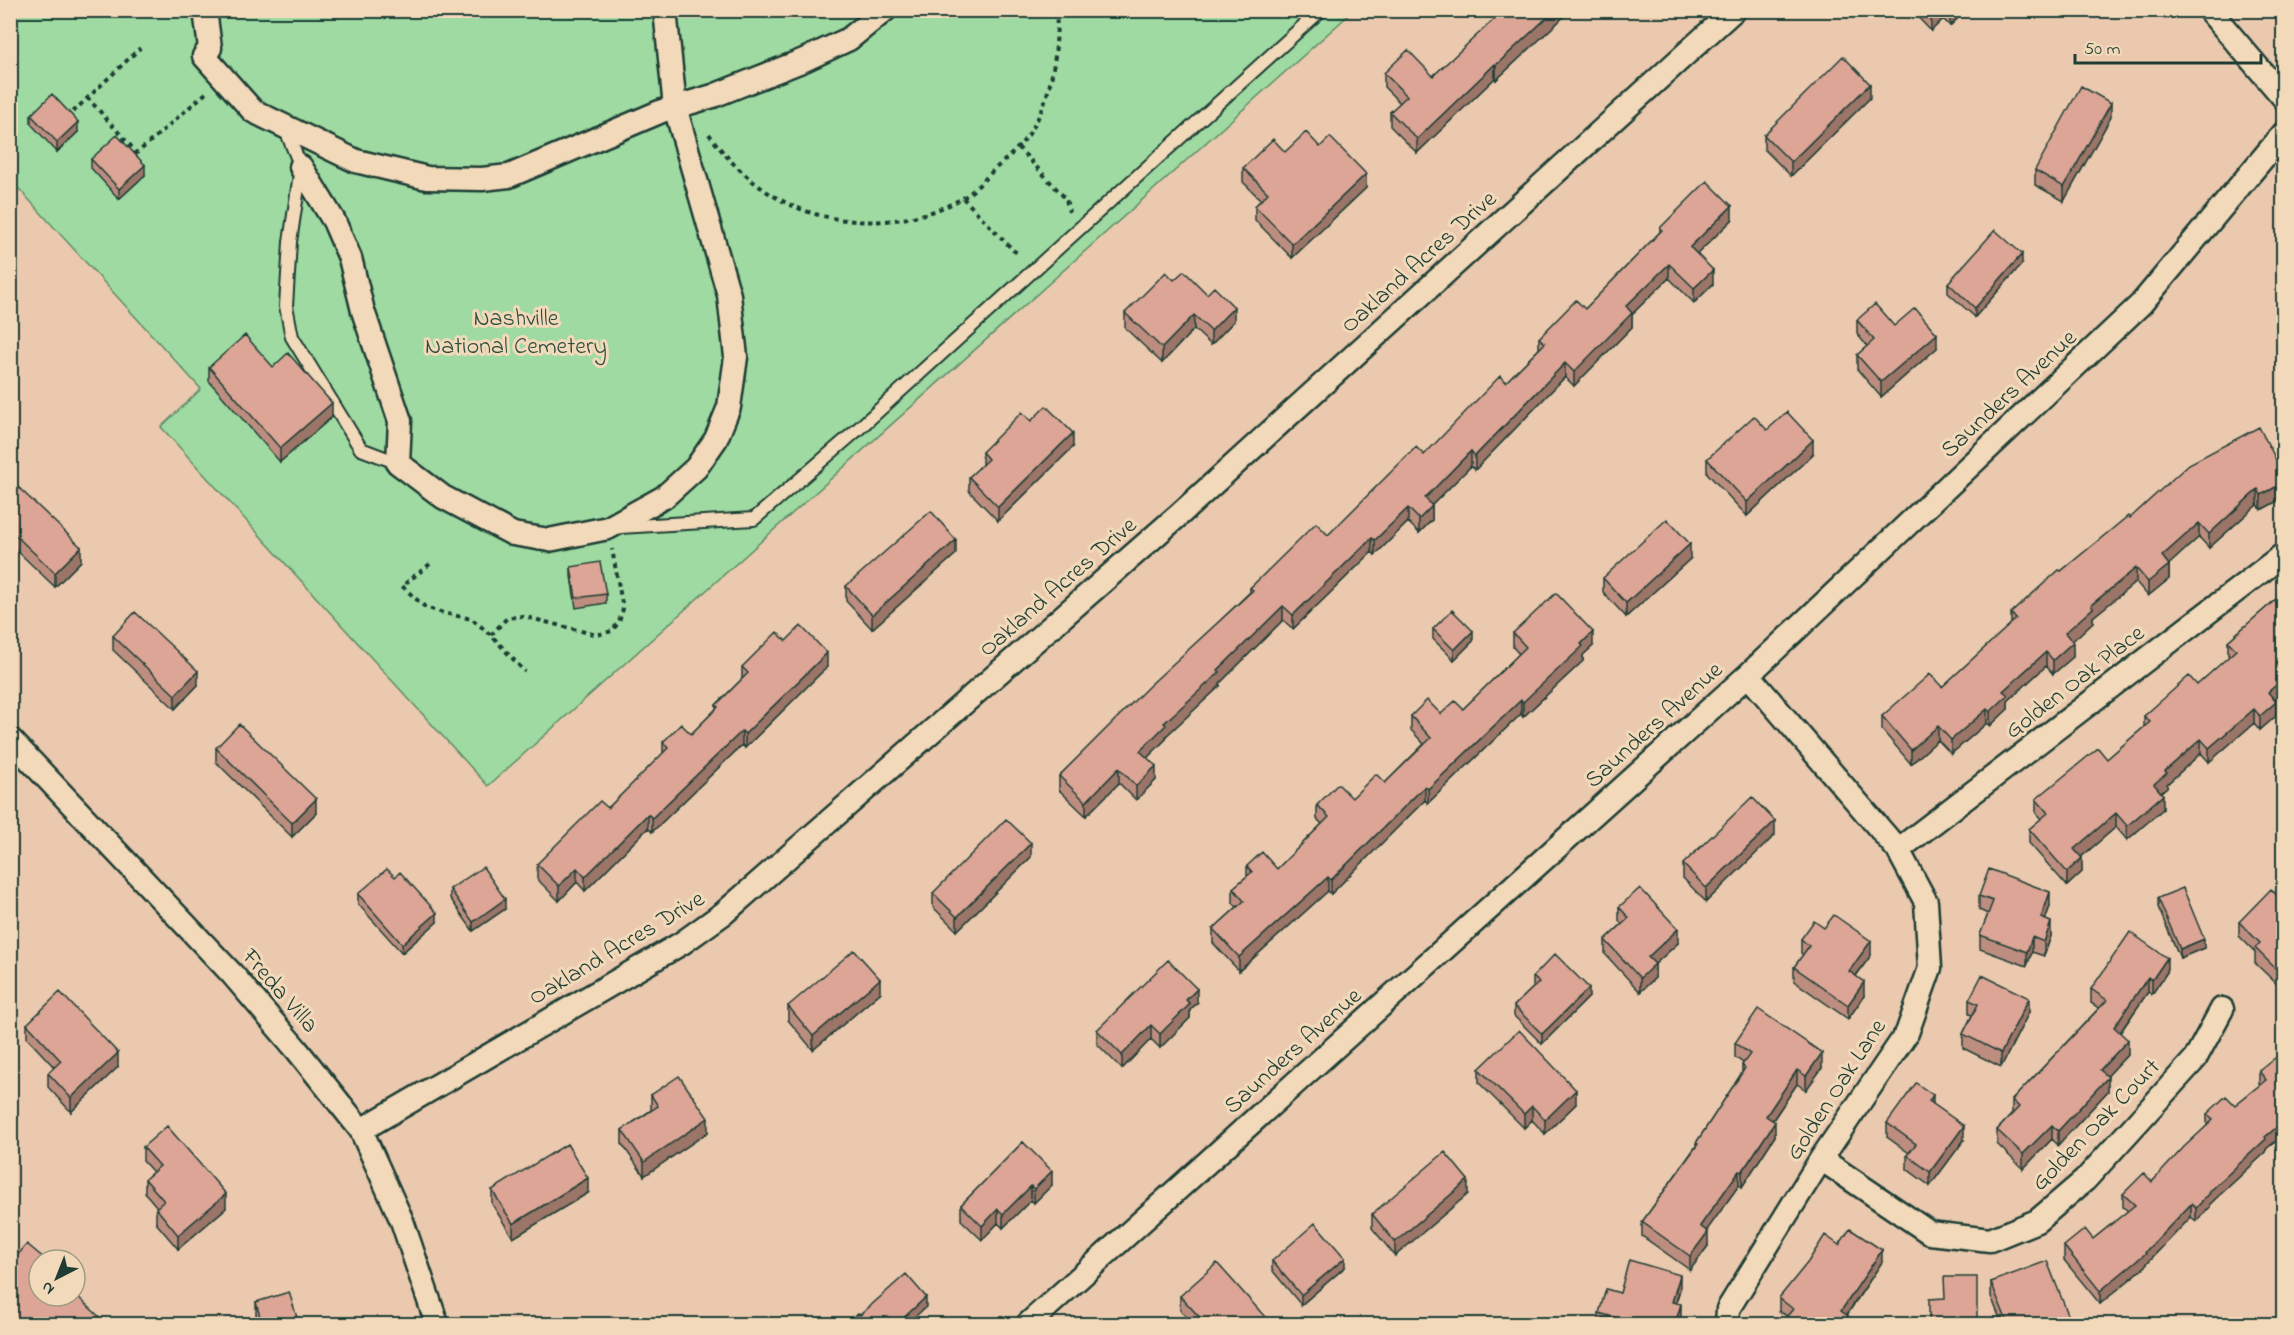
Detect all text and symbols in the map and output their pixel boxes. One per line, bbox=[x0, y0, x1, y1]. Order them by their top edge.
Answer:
scale bar bbox=[2075, 27, 2261, 65]
text: 50 m bbox=[2084, 37, 2121, 63]
street label: Oakland Acres Drive bbox=[1334, 183, 1506, 343]
park label: Nashville National Cemetery bbox=[425, 302, 607, 366]
street label: Saunders Avenue bbox=[1934, 322, 2086, 467]
street label: Oakland Acres Drive bbox=[972, 509, 1146, 667]
street label: Golden Oak Place bbox=[1998, 617, 2153, 749]
street label: Saunders Avenue bbox=[1578, 654, 1732, 798]
street label: Oakland Acres Drive bbox=[523, 883, 712, 1016]
street label: Freda Villa bbox=[232, 941, 326, 1042]
street label: Saunders Avenue bbox=[1217, 980, 1371, 1124]
street label: Golden Oak Lane bbox=[1778, 1012, 1896, 1168]
street label: Golden Oak Court bbox=[2024, 1051, 2169, 1200]
north arrow bbox=[27, 1248, 87, 1308]
text: N bbox=[36, 1275, 60, 1300]

